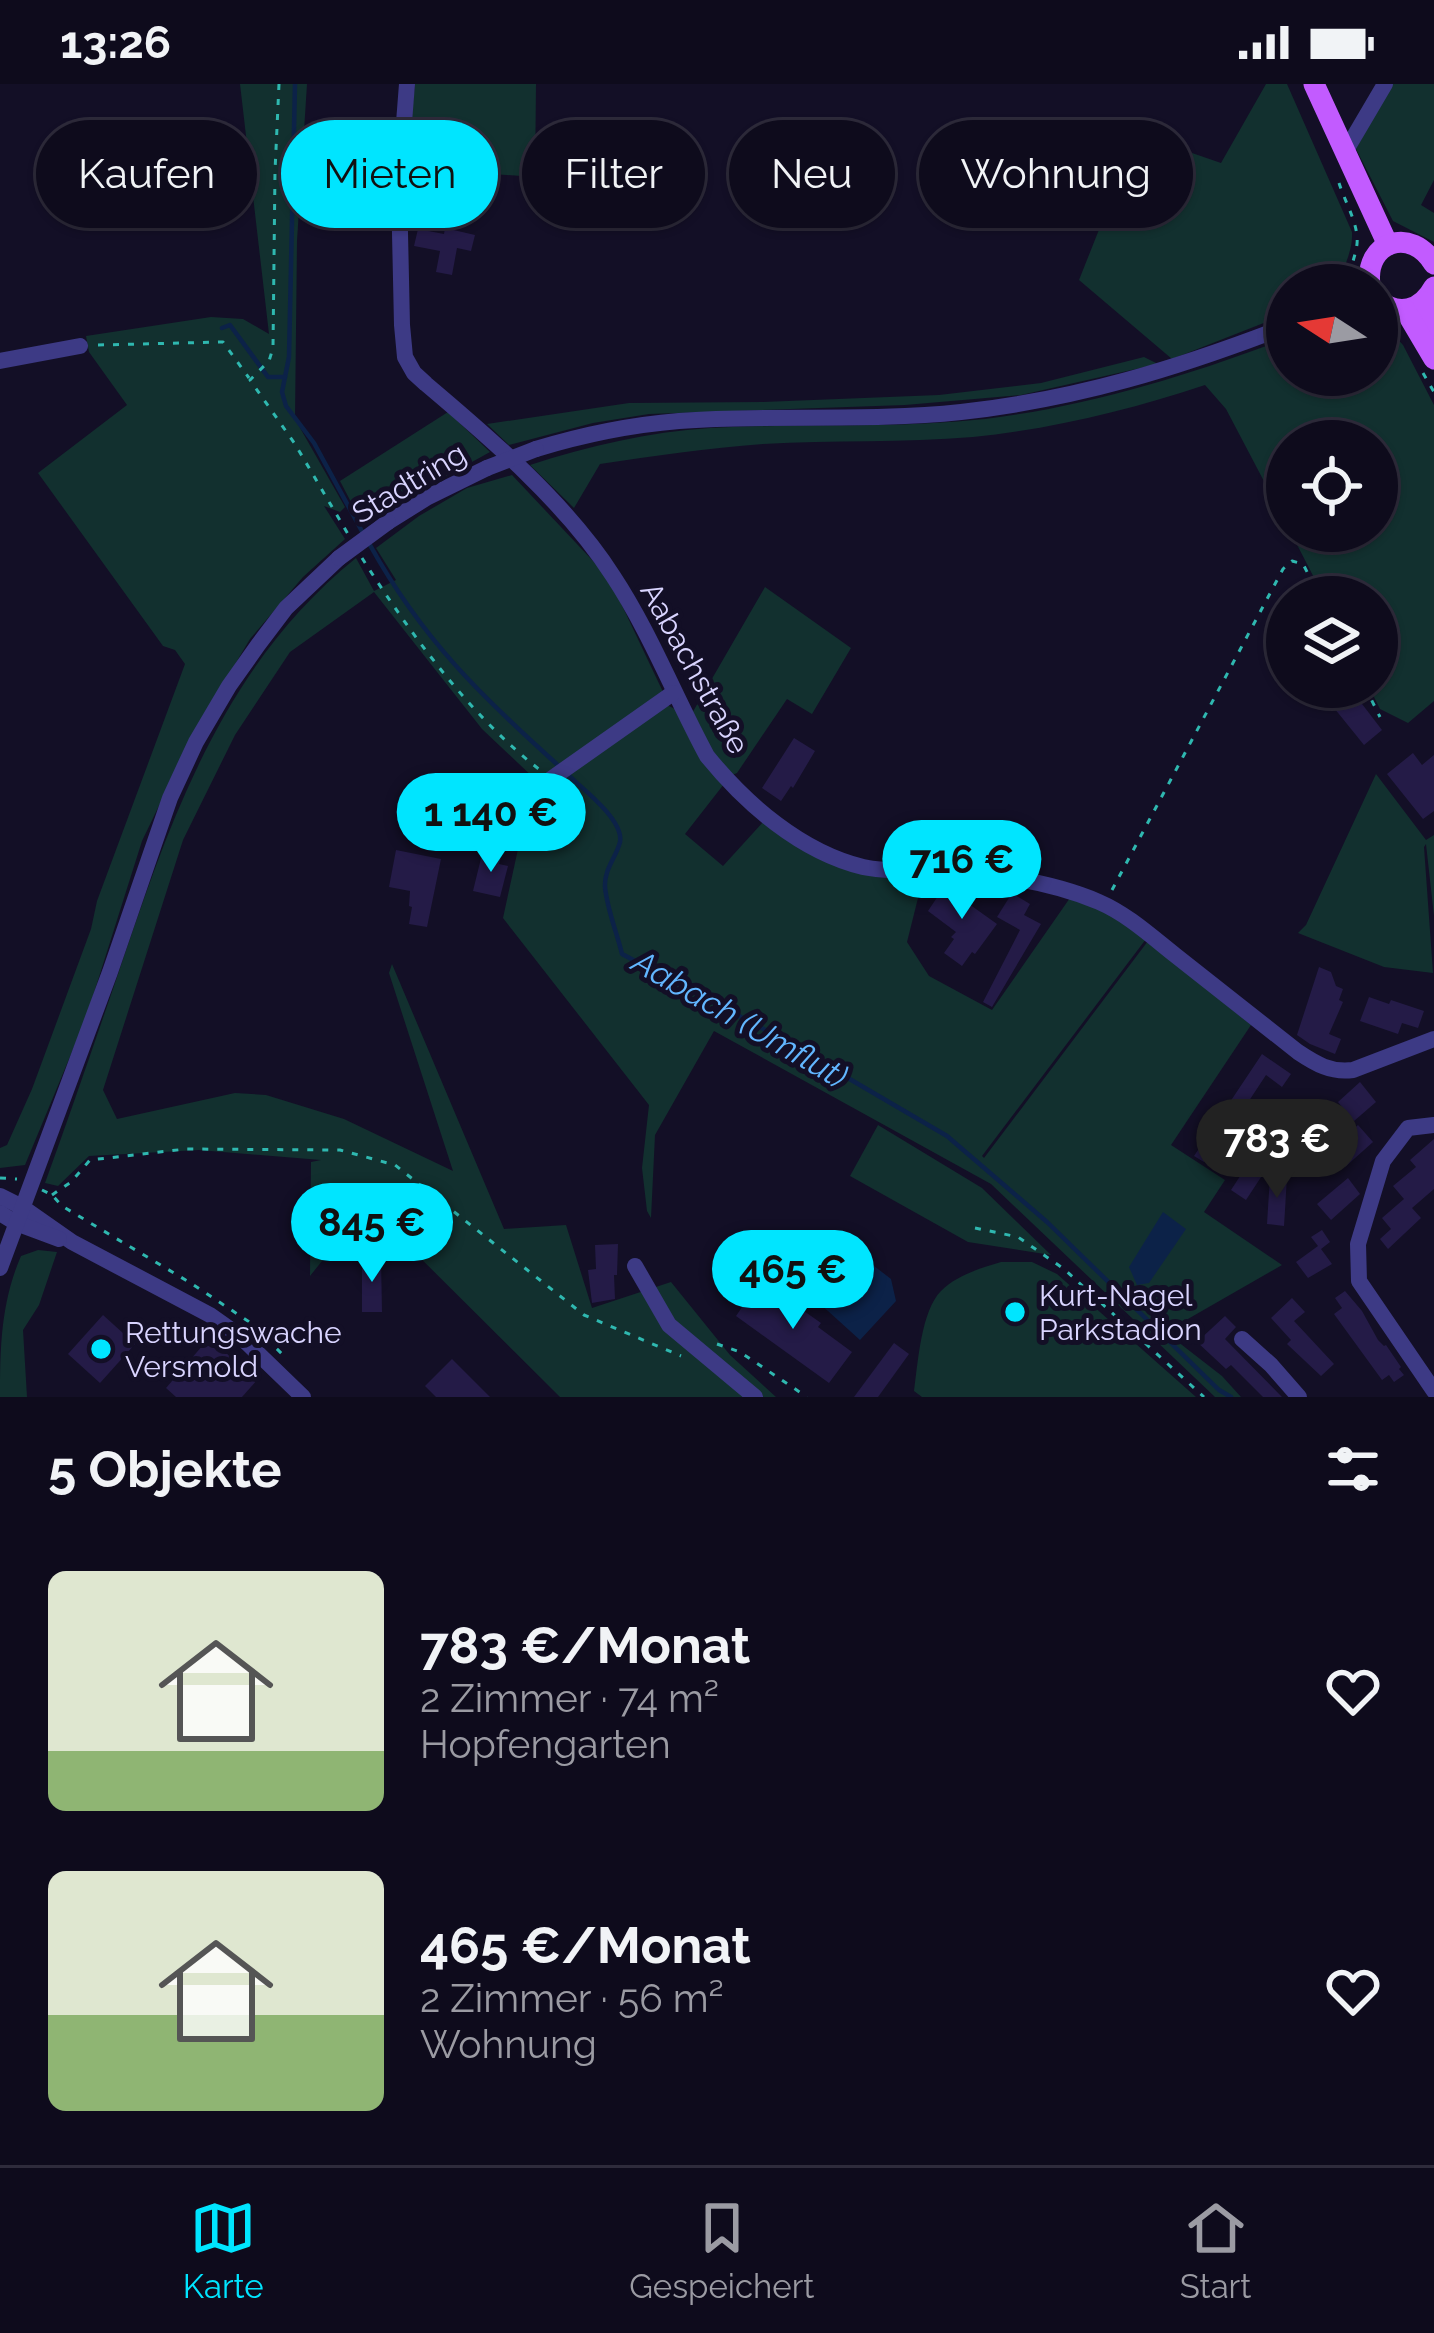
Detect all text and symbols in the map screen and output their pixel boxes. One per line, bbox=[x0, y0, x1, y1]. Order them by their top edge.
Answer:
text: 13:26 bbox=[60, 16, 171, 69]
chip: Kaufen bbox=[36, 120, 257, 228]
chip: Mieten bbox=[281, 120, 498, 228]
chip: Filter bbox=[522, 120, 705, 228]
chip: Neu bbox=[729, 120, 895, 228]
chip: Wohnung bbox=[919, 120, 1193, 228]
north arrow bbox=[1266, 264, 1398, 396]
map controls bbox=[1266, 264, 1398, 708]
button: locate bbox=[1266, 420, 1398, 552]
street label: Stadtring bbox=[346, 436, 472, 530]
street label: Aabachstraße bbox=[633, 576, 757, 760]
button: layers bbox=[1266, 576, 1398, 708]
pin: 1 140 € bbox=[380, 773, 602, 875]
text: 1 140 € bbox=[424, 789, 558, 835]
pin: 716 € bbox=[878, 820, 1046, 922]
text: 716 € bbox=[909, 836, 1015, 882]
water label: Aabach (Umflut) bbox=[624, 941, 854, 1096]
pin: 783 € bbox=[1193, 1099, 1361, 1201]
text: 783 € bbox=[1223, 1115, 1331, 1161]
pin: 845 € bbox=[288, 1183, 456, 1285]
text: 845 € bbox=[318, 1199, 426, 1245]
pin: 465 € bbox=[709, 1230, 877, 1332]
text: 465 € bbox=[739, 1246, 847, 1292]
place label: Kurt-Nagel Parkstadion bbox=[1039, 1278, 1202, 1347]
marker: Kurt-Nagel Parkstadion bbox=[1002, 1299, 1028, 1325]
place label: Rettungswache Versmold bbox=[125, 1315, 342, 1384]
marker: Rettungswache Versmold bbox=[88, 1336, 114, 1362]
icon: filters bbox=[1320, 1436, 1386, 1502]
text: 5 Objekte bbox=[48, 1439, 282, 1499]
text: 783 €/Monat bbox=[420, 1615, 750, 1675]
icon: home bbox=[144, 1619, 288, 1763]
icon: heart bbox=[1320, 1658, 1386, 1724]
text: 2 Zimmer · 74 m² bbox=[420, 1675, 719, 1721]
text: Hopfengarten bbox=[420, 1721, 671, 1767]
text: 465 €/Monat bbox=[420, 1915, 751, 1975]
icon: home bbox=[144, 1919, 288, 2063]
icon: heart bbox=[1320, 1958, 1386, 2024]
text: 2 Zimmer · 56 m² bbox=[420, 1975, 724, 2021]
text: Wohnung bbox=[420, 2021, 597, 2067]
tab: Karte bbox=[183, 2195, 264, 2306]
tab: Gespeichert bbox=[629, 2195, 814, 2306]
tab: Start bbox=[1180, 2195, 1251, 2306]

